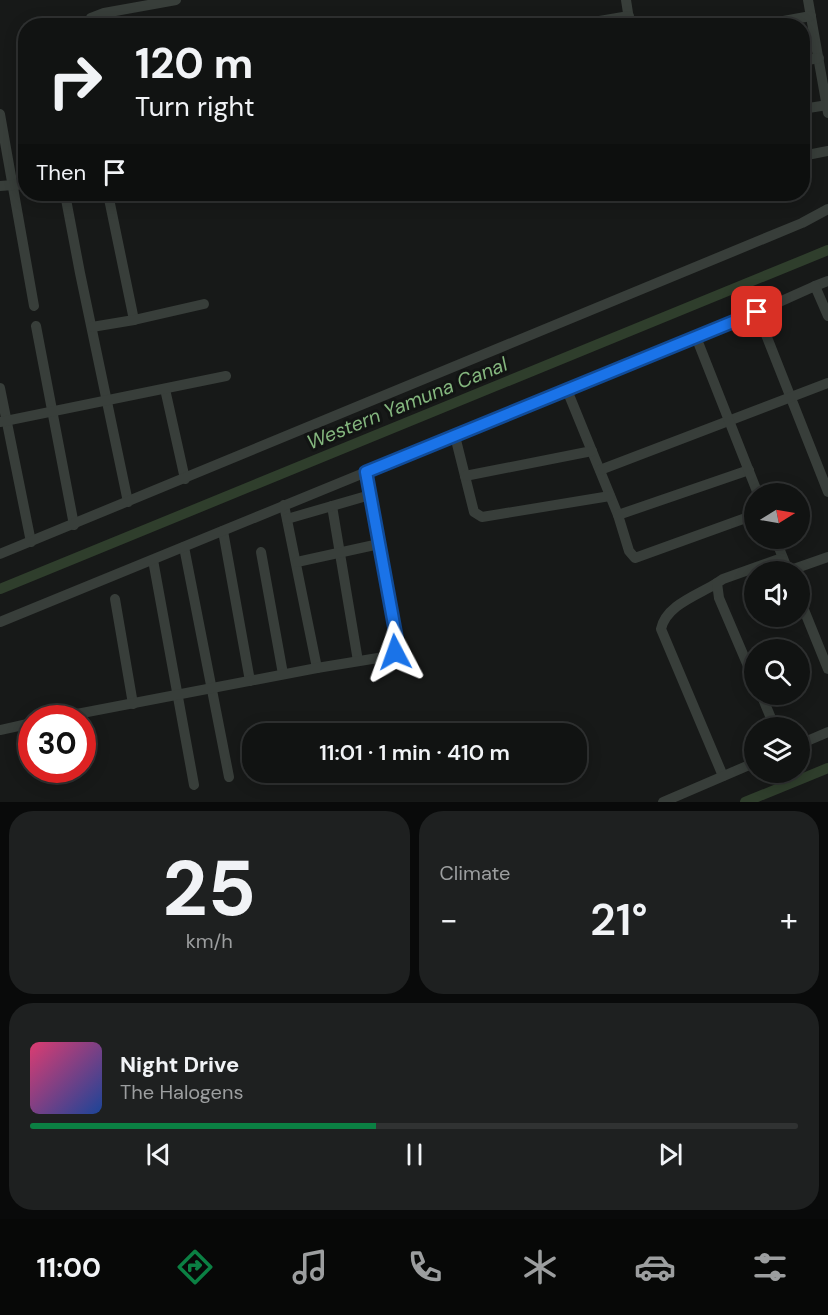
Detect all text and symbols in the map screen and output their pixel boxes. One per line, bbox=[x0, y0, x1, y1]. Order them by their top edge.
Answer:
text: 120 m bbox=[135, 36, 253, 91]
icon: right bbox=[36, 42, 114, 120]
text: Turn right bbox=[135, 89, 255, 124]
icon: arrive bbox=[98, 156, 131, 189]
text: Then bbox=[36, 158, 86, 187]
pin bbox=[731, 286, 782, 337]
icon: arrive bbox=[740, 295, 773, 328]
water label: Western Yamuna Canal bbox=[303, 351, 512, 455]
north arrow bbox=[744, 483, 810, 549]
map controls bbox=[744, 483, 810, 783]
button: sound bbox=[744, 561, 810, 627]
position arrow bbox=[363, 620, 427, 684]
button: search bbox=[744, 639, 810, 705]
speed limit sign: 30 bbox=[18, 705, 96, 783]
button: layers bbox=[744, 717, 810, 783]
text: 11:01 · 1 min · 410 m bbox=[319, 738, 510, 767]
text: 25 bbox=[162, 838, 256, 939]
text: Climate bbox=[440, 860, 510, 886]
text: 21° bbox=[590, 890, 648, 949]
text: − bbox=[440, 898, 458, 941]
text: + bbox=[780, 898, 798, 941]
text: km/h bbox=[186, 928, 233, 954]
text: Night Drive bbox=[120, 1050, 239, 1079]
text: The Halogens bbox=[120, 1079, 243, 1105]
icon: previous bbox=[142, 1138, 175, 1171]
icon: pause bbox=[398, 1138, 431, 1171]
icon: next bbox=[654, 1138, 687, 1171]
icon: directions bbox=[174, 1246, 216, 1288]
icon: music bbox=[289, 1246, 331, 1288]
icon: phone bbox=[404, 1246, 446, 1288]
icon: climate bbox=[519, 1246, 561, 1288]
icon: car bbox=[634, 1246, 676, 1288]
icon: filters bbox=[749, 1246, 791, 1288]
text: 11:00 bbox=[37, 1250, 101, 1285]

